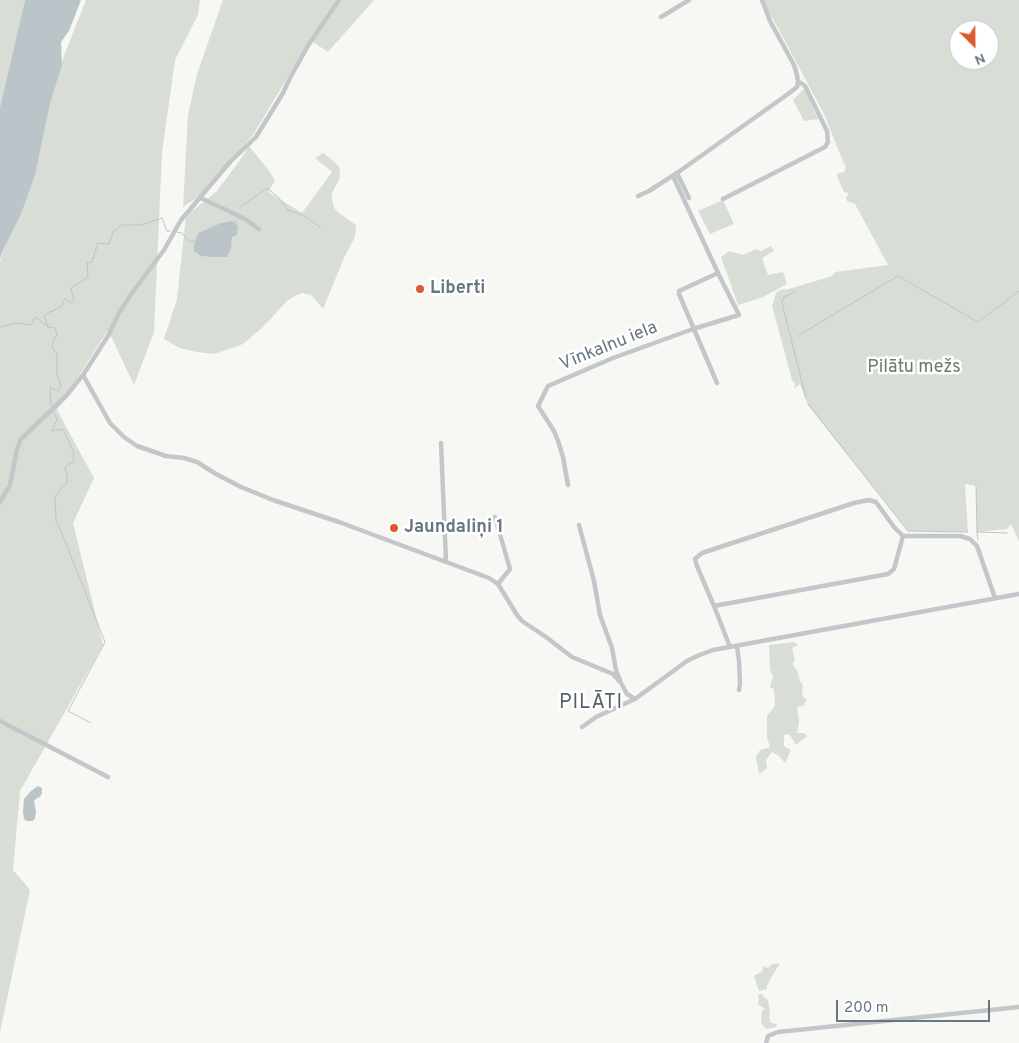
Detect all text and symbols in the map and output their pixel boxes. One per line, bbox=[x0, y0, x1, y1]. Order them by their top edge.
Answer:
north arrow bbox=[949, 20, 999, 70]
text: N bbox=[972, 49, 988, 68]
place label: Liberti bbox=[430, 278, 485, 300]
marker: Liberti bbox=[414, 283, 426, 295]
street label: Vīnkalnu iela bbox=[557, 318, 661, 376]
park label: Pilātu mežs bbox=[867, 357, 961, 379]
place label: Jaundaliņi 1 bbox=[404, 517, 504, 539]
marker: Jaundaliņi 1 bbox=[388, 522, 400, 534]
district label: PILĀTI bbox=[558, 692, 624, 716]
scale bar bbox=[839, 990, 993, 1022]
text: 200 m bbox=[844, 999, 889, 1018]

